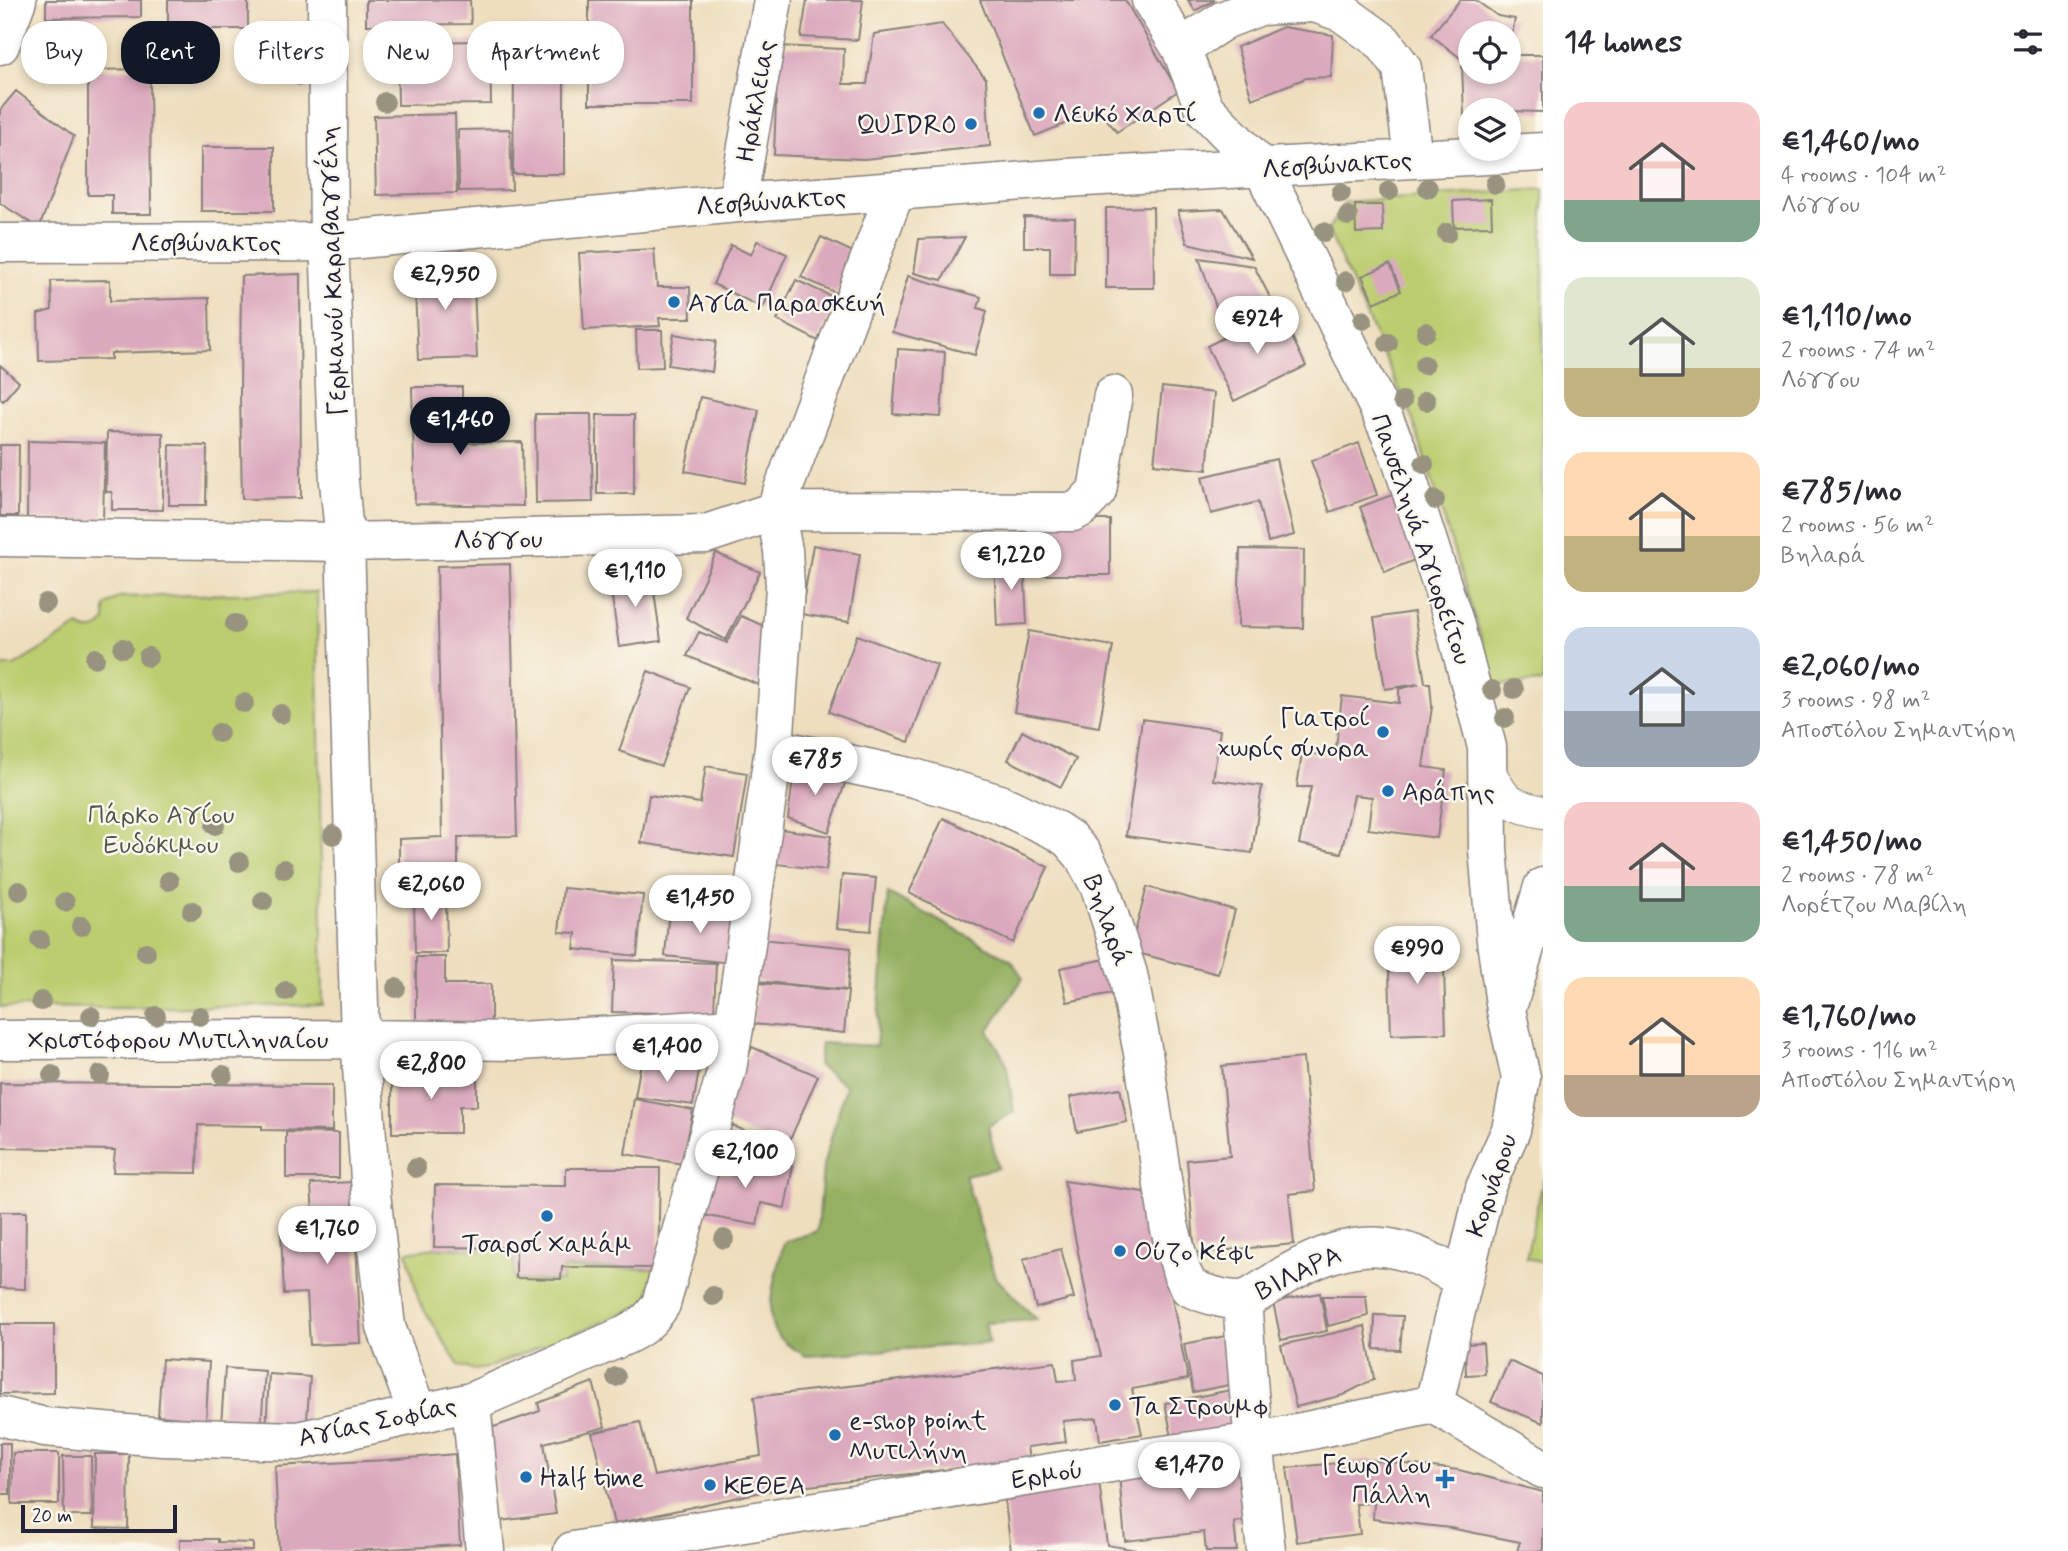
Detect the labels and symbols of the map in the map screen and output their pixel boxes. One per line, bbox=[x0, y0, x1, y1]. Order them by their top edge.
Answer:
street label: Ηράκλειας bbox=[729, 37, 784, 165]
place label: Λευκό Χαρτί bbox=[1053, 98, 1196, 132]
marker: Λευκό Χαρτί bbox=[1031, 105, 1047, 121]
place label: QUIDRO bbox=[856, 109, 957, 143]
marker: QUIDRO bbox=[963, 116, 979, 132]
street label: Γερμανού Καραβαγγέλη bbox=[312, 125, 356, 417]
street label: Λεσβώνακτος bbox=[1261, 144, 1413, 188]
street label: Λεσβώνακτος bbox=[695, 181, 847, 225]
street label: Λεσβώνακτος bbox=[131, 227, 281, 261]
pin: €2,950 bbox=[388, 252, 502, 312]
place label: Αγία Παρασκευή bbox=[688, 287, 886, 321]
marker: Αγία Παρασκευή bbox=[666, 294, 682, 310]
pin: €924 bbox=[1216, 296, 1298, 356]
pin: €1,460 bbox=[403, 398, 517, 457]
street label: Πανσεληνά Αγιορείτου bbox=[1361, 410, 1479, 670]
street label: Λόγγου bbox=[453, 523, 543, 559]
pin: €1,220 bbox=[954, 532, 1068, 592]
pin: €1,110 bbox=[578, 550, 692, 609]
place label: Γιατροί χωρίς σύνορα bbox=[1217, 702, 1370, 766]
marker: Γιατροί χωρίς σύνορα bbox=[1375, 724, 1391, 740]
pin: €785 bbox=[774, 738, 856, 797]
place label: Αράπης bbox=[1402, 776, 1495, 810]
marker: Αράπης bbox=[1380, 783, 1396, 799]
park label: Πάρκο Αγίου Ευδόκιμου bbox=[88, 799, 234, 863]
pin: €2,060 bbox=[374, 862, 488, 922]
street label: Βηλαρά bbox=[1074, 870, 1138, 971]
pin: €1,450 bbox=[643, 876, 757, 935]
pin: €990 bbox=[1376, 926, 1458, 986]
street label: Χριστόφορου Μυτιληναίου bbox=[28, 1024, 328, 1058]
pin: €1,400 bbox=[610, 1024, 724, 1084]
pin: €2,800 bbox=[374, 1042, 488, 1101]
street label: Κορνάρου bbox=[1459, 1129, 1526, 1242]
pin: €2,100 bbox=[688, 1130, 802, 1190]
pin: €1,760 bbox=[270, 1206, 384, 1266]
marker: Τσαρσί Χαμάμ bbox=[539, 1208, 555, 1224]
place label: Τσαρσί Χαμάμ bbox=[462, 1228, 632, 1262]
place label: Ούζο Κέφι bbox=[1134, 1236, 1254, 1270]
street label: ΒΙΛΑΡΑ bbox=[1250, 1238, 1348, 1309]
marker: Ούζο Κέφι bbox=[1112, 1243, 1128, 1259]
street label: Αγίας Σοφίας bbox=[295, 1390, 460, 1456]
place label: Τα Στρουμφ bbox=[1129, 1390, 1269, 1424]
marker: Τα Στρουμφ bbox=[1107, 1397, 1123, 1413]
place label: e-shop point Μυτιλήνη bbox=[849, 1405, 987, 1469]
marker: e-shop point Μυτιλήνη bbox=[827, 1427, 843, 1443]
pin: €1,470 bbox=[1132, 1442, 1246, 1502]
place label: Γεωργίου Πάλλη bbox=[1321, 1449, 1431, 1513]
street label: Ερμού bbox=[1009, 1454, 1086, 1498]
place label: Half time bbox=[540, 1462, 644, 1496]
marker: Half time bbox=[518, 1469, 534, 1485]
place label: ΚΕΘΕΑ bbox=[724, 1470, 806, 1504]
marker: Γεωργίου Πάλλη bbox=[1437, 1471, 1453, 1487]
marker: ΚΕΘΕΑ bbox=[702, 1477, 718, 1493]
scale bar bbox=[21, 1502, 177, 1534]

